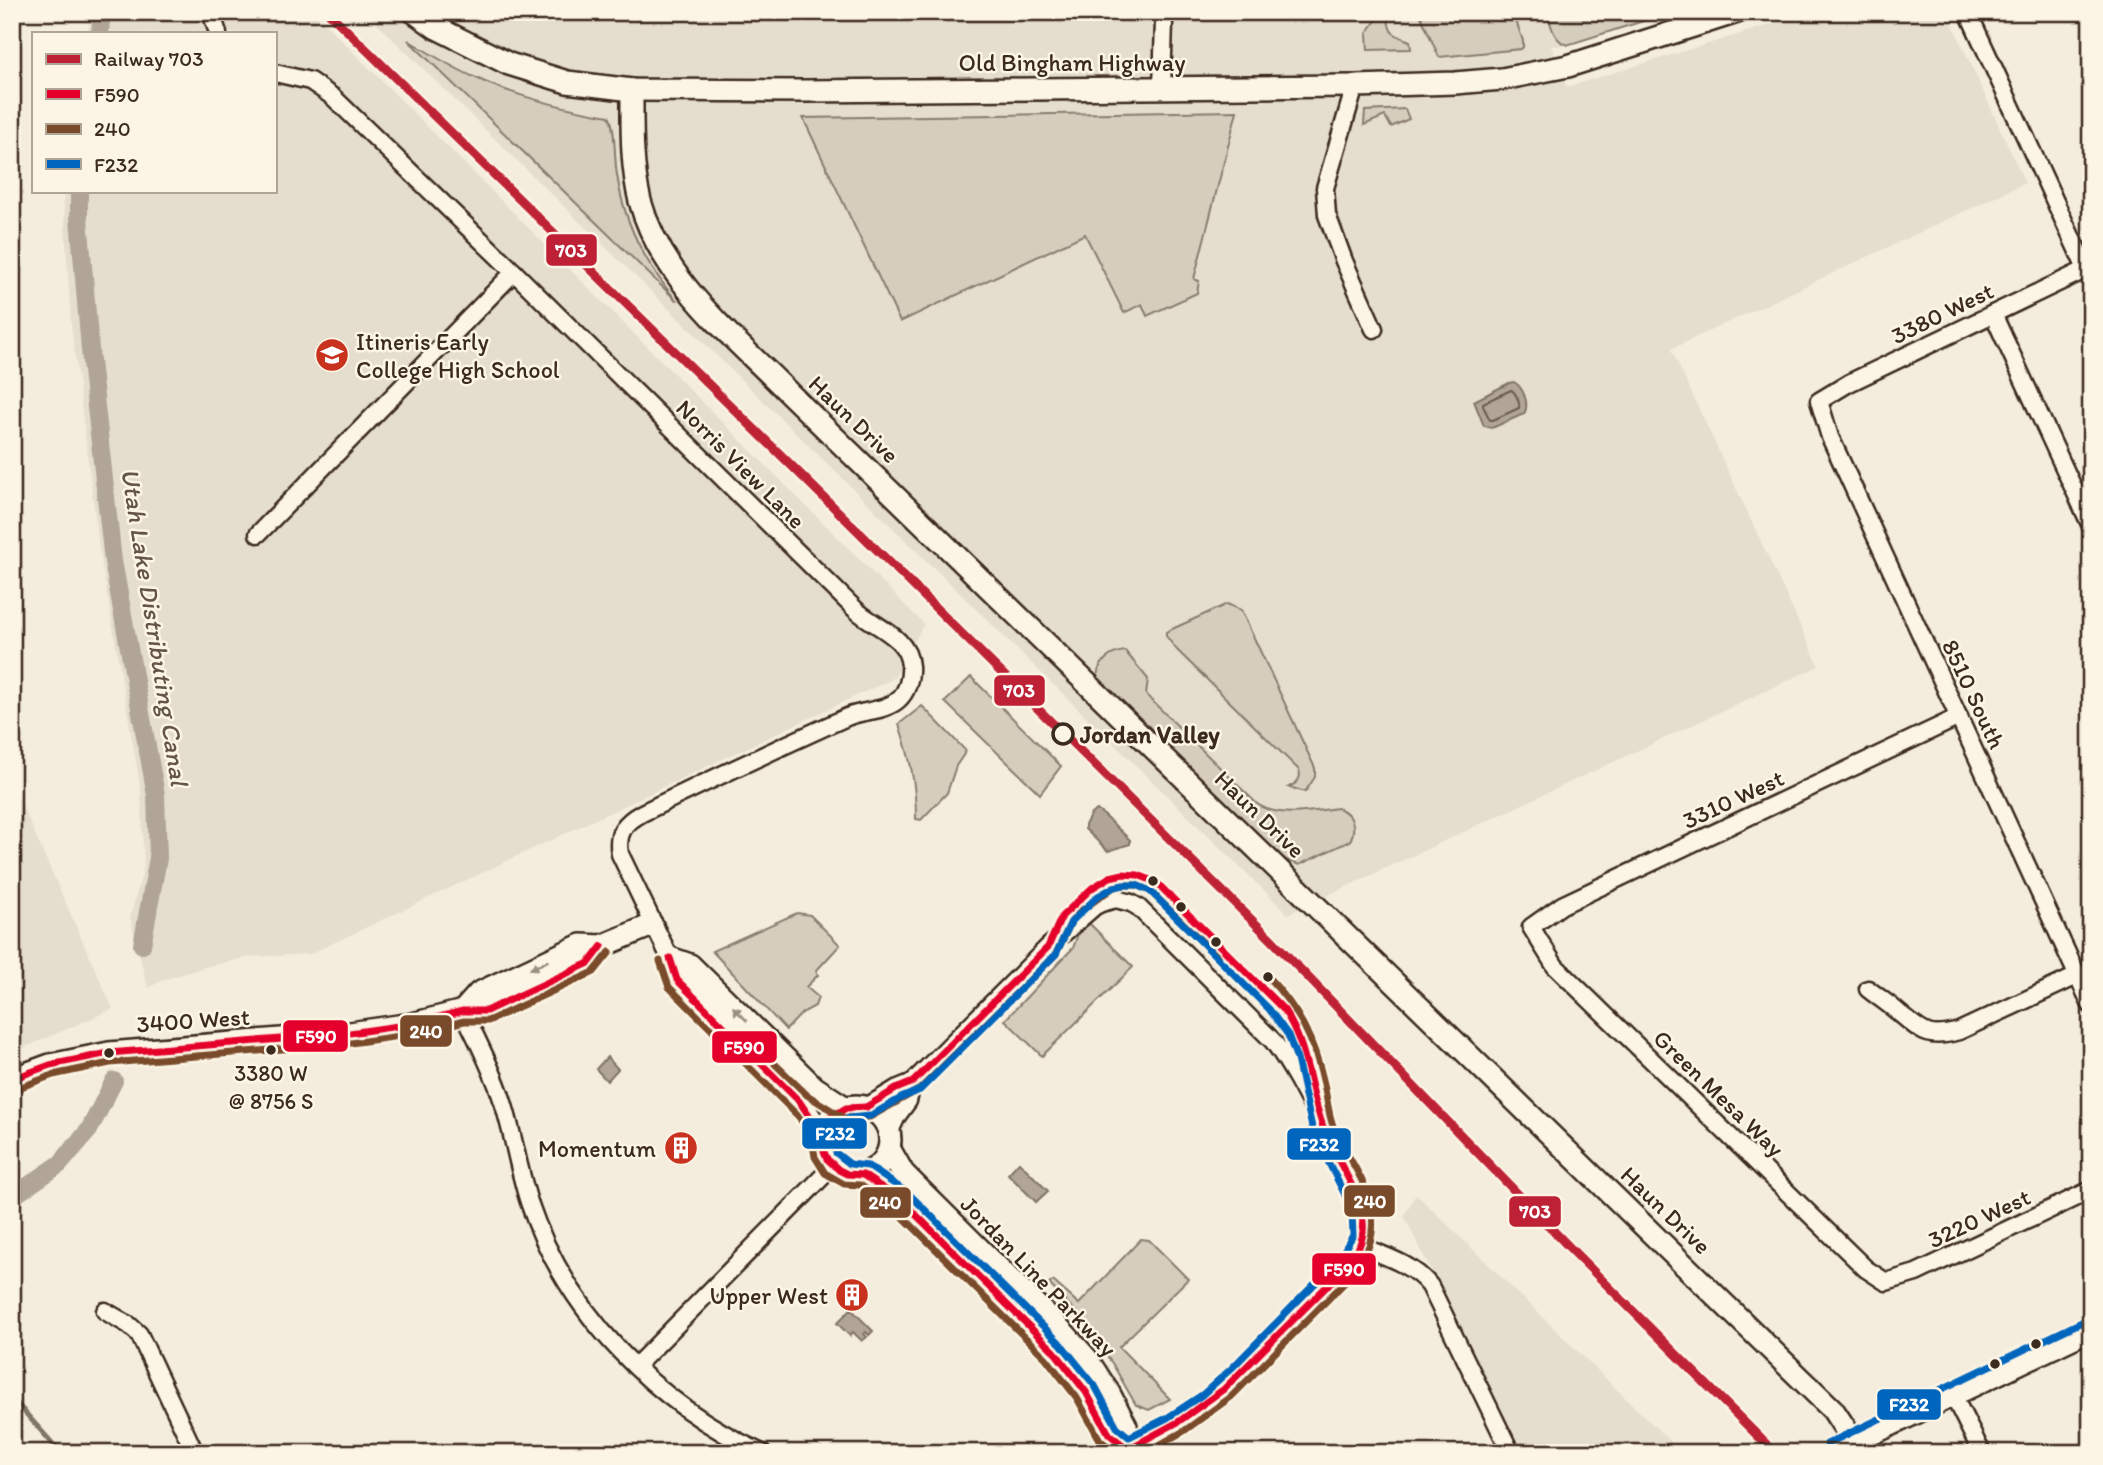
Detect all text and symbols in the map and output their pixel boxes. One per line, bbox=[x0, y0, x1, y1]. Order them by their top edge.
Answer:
legend bbox=[32, 32, 276, 192]
text: Railway 703 bbox=[94, 46, 204, 71]
street label: Old Bingham Highway bbox=[959, 48, 1185, 77]
text: F590 bbox=[94, 82, 140, 107]
text: 240 bbox=[94, 116, 131, 141]
text: F232 bbox=[94, 152, 138, 177]
line badge: 703 bbox=[545, 233, 598, 267]
text: 703 bbox=[554, 239, 587, 262]
street label: 3380 West bbox=[1886, 276, 1998, 350]
place label: Itineris Early College High School bbox=[356, 327, 560, 384]
school or university icon: Itineris Early College High School bbox=[313, 336, 351, 374]
street label: Haun Drive bbox=[803, 369, 905, 469]
street label: Norris View Lane bbox=[670, 393, 812, 535]
water label: Utah Lake Distributing Canal bbox=[114, 466, 196, 790]
street label: 8510 South bbox=[1936, 635, 2012, 753]
line badge: 703 bbox=[993, 674, 1046, 707]
text: 703 bbox=[1002, 679, 1035, 702]
place label: Jordan Valley bbox=[1079, 720, 1220, 750]
marker: Jordan Valley bbox=[1052, 723, 1074, 745]
street label: 3310 West bbox=[1678, 763, 1788, 835]
street label: Haun Drive bbox=[1209, 764, 1311, 864]
unlabelled marker bbox=[1146, 874, 1160, 888]
unlabelled marker bbox=[1174, 900, 1188, 914]
unlabelled marker bbox=[1209, 935, 1223, 949]
one-way arrow bbox=[529, 959, 549, 971]
unlabelled marker bbox=[1261, 970, 1275, 984]
street label: 3400 West bbox=[135, 1002, 251, 1038]
one-way arrow bbox=[732, 1007, 749, 1023]
line badge: 240 bbox=[399, 1014, 453, 1048]
line badge: F590 bbox=[282, 1019, 349, 1053]
text: 240 bbox=[409, 1020, 443, 1043]
street label: Green Mesa Way bbox=[1648, 1023, 1790, 1163]
text: F590 bbox=[295, 1025, 337, 1048]
line badge: F590 bbox=[711, 1030, 778, 1064]
text: F590 bbox=[723, 1036, 765, 1059]
marker: 3380 W @ 8756 S bbox=[264, 1043, 278, 1057]
unlabelled marker bbox=[102, 1046, 116, 1060]
place label: 3380 W @ 8756 S bbox=[229, 1060, 313, 1115]
line badge: F232 bbox=[801, 1117, 868, 1150]
text: F232 bbox=[815, 1122, 855, 1145]
line badge: F232 bbox=[1286, 1127, 1352, 1161]
building icon: Momentum bbox=[662, 1129, 700, 1167]
text: F232 bbox=[1299, 1133, 1339, 1156]
place label: Momentum bbox=[538, 1134, 656, 1163]
street label: Haun Drive bbox=[1615, 1160, 1717, 1260]
street label: 3220 West bbox=[1923, 1182, 2035, 1254]
line badge: 240 bbox=[1343, 1184, 1396, 1218]
line badge: 240 bbox=[859, 1186, 912, 1219]
street label: Jordan Line Parkway bbox=[955, 1190, 1123, 1362]
text: 240 bbox=[1353, 1190, 1387, 1213]
text: 240 bbox=[868, 1191, 902, 1214]
line badge: 703 bbox=[1508, 1195, 1562, 1228]
text: 703 bbox=[1518, 1200, 1551, 1223]
line badge: F590 bbox=[1311, 1252, 1377, 1286]
text: F590 bbox=[1323, 1258, 1365, 1281]
building icon: Upper West bbox=[833, 1276, 871, 1314]
place label: Upper West bbox=[710, 1281, 828, 1310]
unlabelled marker bbox=[2029, 1337, 2043, 1351]
unlabelled marker bbox=[1988, 1357, 2002, 1371]
line badge: F232 bbox=[1876, 1388, 1942, 1421]
text: F232 bbox=[1889, 1393, 1929, 1416]

